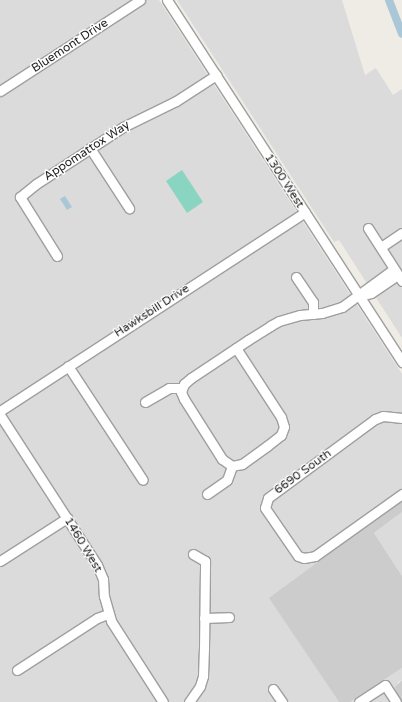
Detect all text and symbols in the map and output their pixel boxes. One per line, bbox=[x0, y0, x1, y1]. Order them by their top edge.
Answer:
street label: Bluemont Drive bbox=[29, 16, 111, 76]
street label: Appomattox Way bbox=[41, 118, 133, 184]
street label: 1300 West bbox=[261, 151, 307, 211]
street label: Hawksbill Drive bbox=[112, 281, 192, 341]
street label: 6690 South bbox=[272, 446, 334, 498]
street label: 1460 West bbox=[61, 515, 105, 575]

